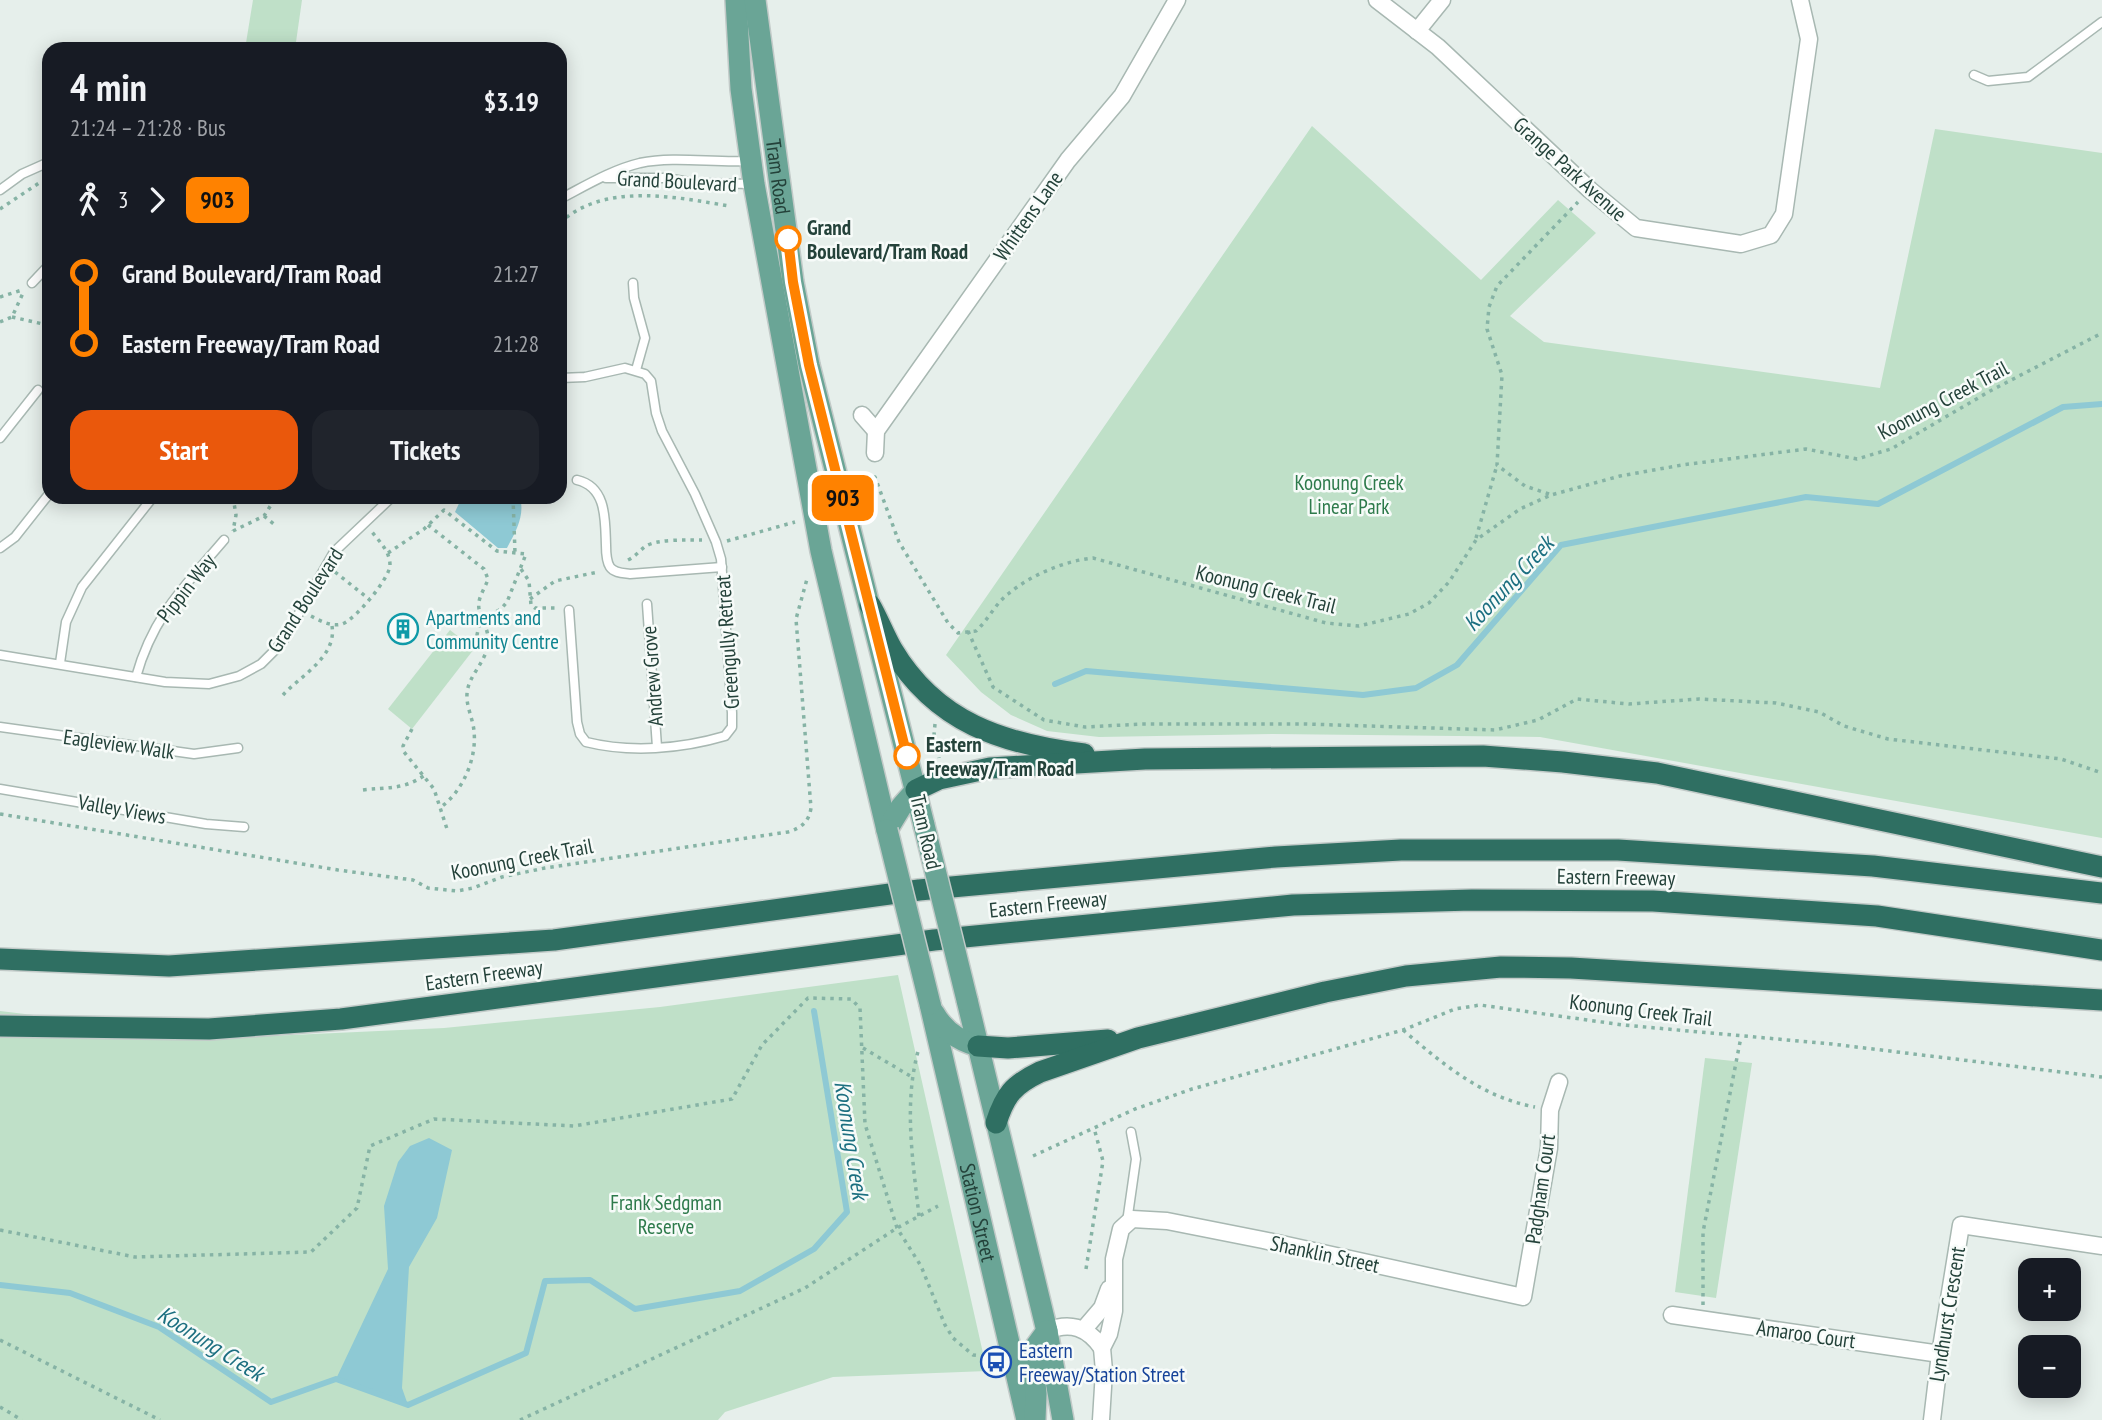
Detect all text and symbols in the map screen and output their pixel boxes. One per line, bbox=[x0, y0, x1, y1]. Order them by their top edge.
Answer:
text: 4 min bbox=[70, 62, 147, 111]
text: $3.19 bbox=[484, 85, 539, 118]
street label: Grange Park Avenue bbox=[1508, 111, 1632, 227]
text: 21:24 – 21:28 · Bus bbox=[70, 113, 226, 142]
street label: Tram Road bbox=[760, 137, 797, 216]
street label: Grand Boulevard bbox=[616, 164, 738, 198]
street label: Whittens Lane bbox=[987, 166, 1069, 266]
icon: walk bbox=[70, 181, 108, 219]
icon: forward bbox=[138, 181, 176, 219]
text: 903 bbox=[200, 184, 235, 215]
text: 3 bbox=[118, 185, 128, 214]
place label: Grand Boulevard/Tram Road bbox=[807, 214, 968, 265]
marker: Grand Boulevard/Tram Road bbox=[775, 226, 801, 252]
text: Grand Boulevard/Tram Road bbox=[122, 257, 381, 290]
text: 21:27 bbox=[493, 259, 539, 288]
text: Eastern Freeway/Tram Road bbox=[122, 327, 380, 360]
text: 21:28 bbox=[493, 329, 539, 358]
street label: Koonung Creek Trail bbox=[1873, 354, 2013, 446]
button: Start bbox=[70, 410, 298, 490]
button: Tickets bbox=[312, 410, 539, 490]
park label: Koonung Creek Linear Park bbox=[1294, 469, 1404, 520]
line badge: 903 bbox=[803, 475, 883, 521]
text: 903 bbox=[826, 482, 860, 513]
water label: Koonung Creek bbox=[1457, 527, 1561, 637]
street label: Grand Boulevard bbox=[261, 542, 349, 658]
street label: Pippin Way bbox=[151, 548, 221, 628]
street label: Koonung Creek Trail bbox=[1193, 559, 1339, 620]
street label: Greengully Retreat bbox=[709, 574, 745, 710]
place label: Apartments and Community Centre bbox=[426, 604, 559, 655]
building icon: Apartments and Community Centre bbox=[386, 612, 420, 646]
street label: Andrew Grove bbox=[635, 625, 669, 727]
street label: Eagleview Walk bbox=[62, 723, 176, 765]
place label: Eastern Freeway/Tram Road bbox=[926, 731, 1074, 782]
marker: Eastern Freeway/Tram Road bbox=[894, 743, 920, 769]
street label: Valley Views bbox=[75, 788, 168, 830]
street label: Tram Road bbox=[904, 792, 948, 872]
street label: Koonung Creek Trail bbox=[449, 832, 595, 886]
street label: Eastern Freeway bbox=[1557, 862, 1675, 892]
street label: Eastern Freeway bbox=[988, 884, 1108, 924]
street label: Eastern Freeway bbox=[424, 953, 545, 997]
street label: Koonung Creek Trail bbox=[1568, 988, 1714, 1032]
water label: Koonung Creek bbox=[828, 1079, 876, 1204]
street label: Padgham Court bbox=[1519, 1132, 1561, 1246]
street label: Station Street bbox=[954, 1161, 1003, 1264]
park label: Frank Sedgman Reserve bbox=[610, 1189, 722, 1240]
street label: Shanklin Street bbox=[1268, 1229, 1382, 1279]
street label: Lyndhurst Crescent bbox=[1923, 1244, 1971, 1383]
map controls bbox=[2018, 1258, 2081, 1398]
button: + bbox=[2018, 1258, 2081, 1321]
water label: Koonung Creek bbox=[153, 1299, 272, 1389]
street label: Amaroo Court bbox=[1755, 1314, 1857, 1354]
button: − bbox=[2018, 1335, 2081, 1398]
place label: Eastern Freeway/Station Street bbox=[1019, 1337, 1185, 1388]
bus stop icon: Eastern Freeway/Station Street bbox=[979, 1345, 1013, 1379]

